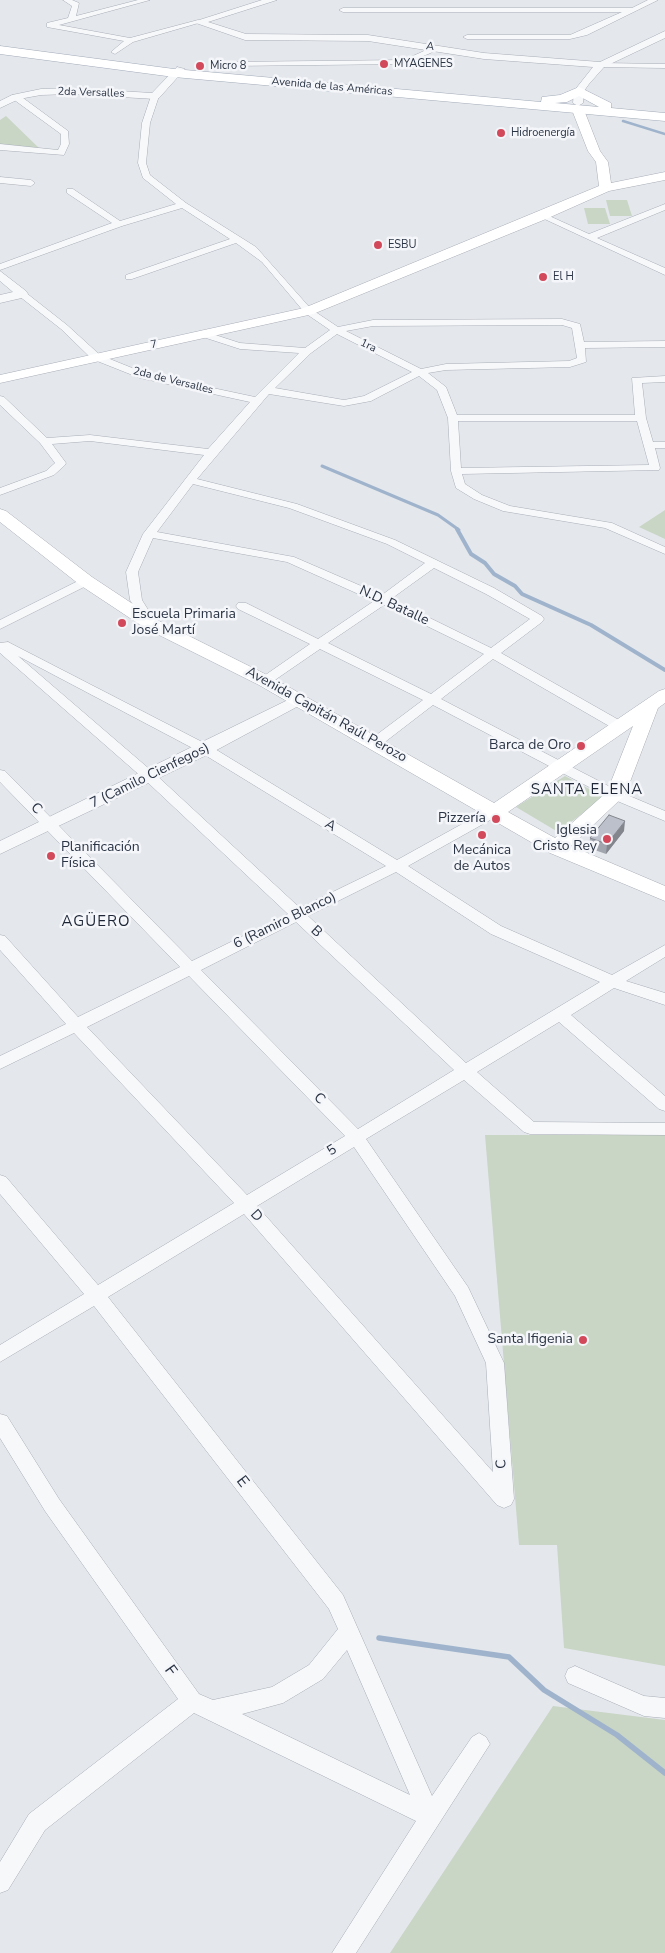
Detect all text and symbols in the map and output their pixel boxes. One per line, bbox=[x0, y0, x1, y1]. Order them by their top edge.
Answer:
street label: A bbox=[425, 40, 435, 54]
place label: MYAGENES bbox=[394, 57, 453, 71]
marker: MYAGENES bbox=[378, 58, 390, 70]
place label: Micro 8 bbox=[210, 59, 246, 73]
marker: Micro 8 bbox=[194, 60, 206, 72]
street label: Avenida de las Américas bbox=[271, 75, 393, 99]
street label: 2da Versalles bbox=[57, 85, 125, 101]
place label: Hidroenergía bbox=[511, 126, 575, 140]
marker: Hidroenergía bbox=[495, 127, 507, 139]
place label: ESBU bbox=[388, 238, 417, 252]
marker: ESBU bbox=[372, 239, 384, 251]
place label: El H bbox=[553, 270, 574, 284]
marker: El H bbox=[537, 271, 549, 283]
street label: 1ra bbox=[358, 336, 378, 356]
street label: 7 bbox=[149, 338, 159, 352]
street label: 2da de Versalles bbox=[132, 365, 214, 397]
street label: N.D. Batalle bbox=[356, 583, 432, 629]
place label: Escuela Primaria José Martí bbox=[132, 607, 236, 640]
marker: Escuela Primaria José Martí bbox=[116, 617, 128, 629]
street label: Avenida Capitán Raúl Perozo bbox=[242, 664, 410, 766]
place label: Barca de Oro bbox=[489, 738, 571, 754]
street label: 7 (Camilo Cienfegos) bbox=[88, 740, 212, 812]
marker: Barca de Oro bbox=[575, 740, 587, 752]
district label: SANTA ELENA bbox=[529, 781, 645, 799]
street label: C bbox=[27, 800, 45, 818]
place label: Pizzería bbox=[438, 811, 486, 827]
marker: Pizzería bbox=[490, 813, 502, 825]
street label: A bbox=[321, 816, 339, 836]
place label: Iglesia Cristo Rey bbox=[533, 823, 597, 856]
marker: Mecánica de Autos bbox=[476, 829, 488, 841]
marker: Iglesia Cristo Rey bbox=[601, 833, 613, 845]
place label: Planificación Física bbox=[61, 840, 140, 872]
place label: Mecánica de Autos bbox=[453, 843, 511, 876]
marker: Planificación Física bbox=[45, 850, 57, 862]
street label: 6 (Ramiro Blanco) bbox=[231, 889, 339, 953]
district label: AGÜERO bbox=[61, 913, 131, 931]
street label: B bbox=[307, 923, 325, 941]
street label: C bbox=[310, 1090, 328, 1108]
street label: 5 bbox=[324, 1142, 340, 1160]
street label: D bbox=[246, 1207, 266, 1225]
place label: Santa Ifigenia bbox=[487, 1332, 573, 1348]
marker: Santa Ifigenia bbox=[577, 1334, 589, 1346]
street label: C bbox=[493, 1459, 511, 1469]
street label: E bbox=[232, 1472, 252, 1492]
street label: F bbox=[160, 1662, 180, 1680]

